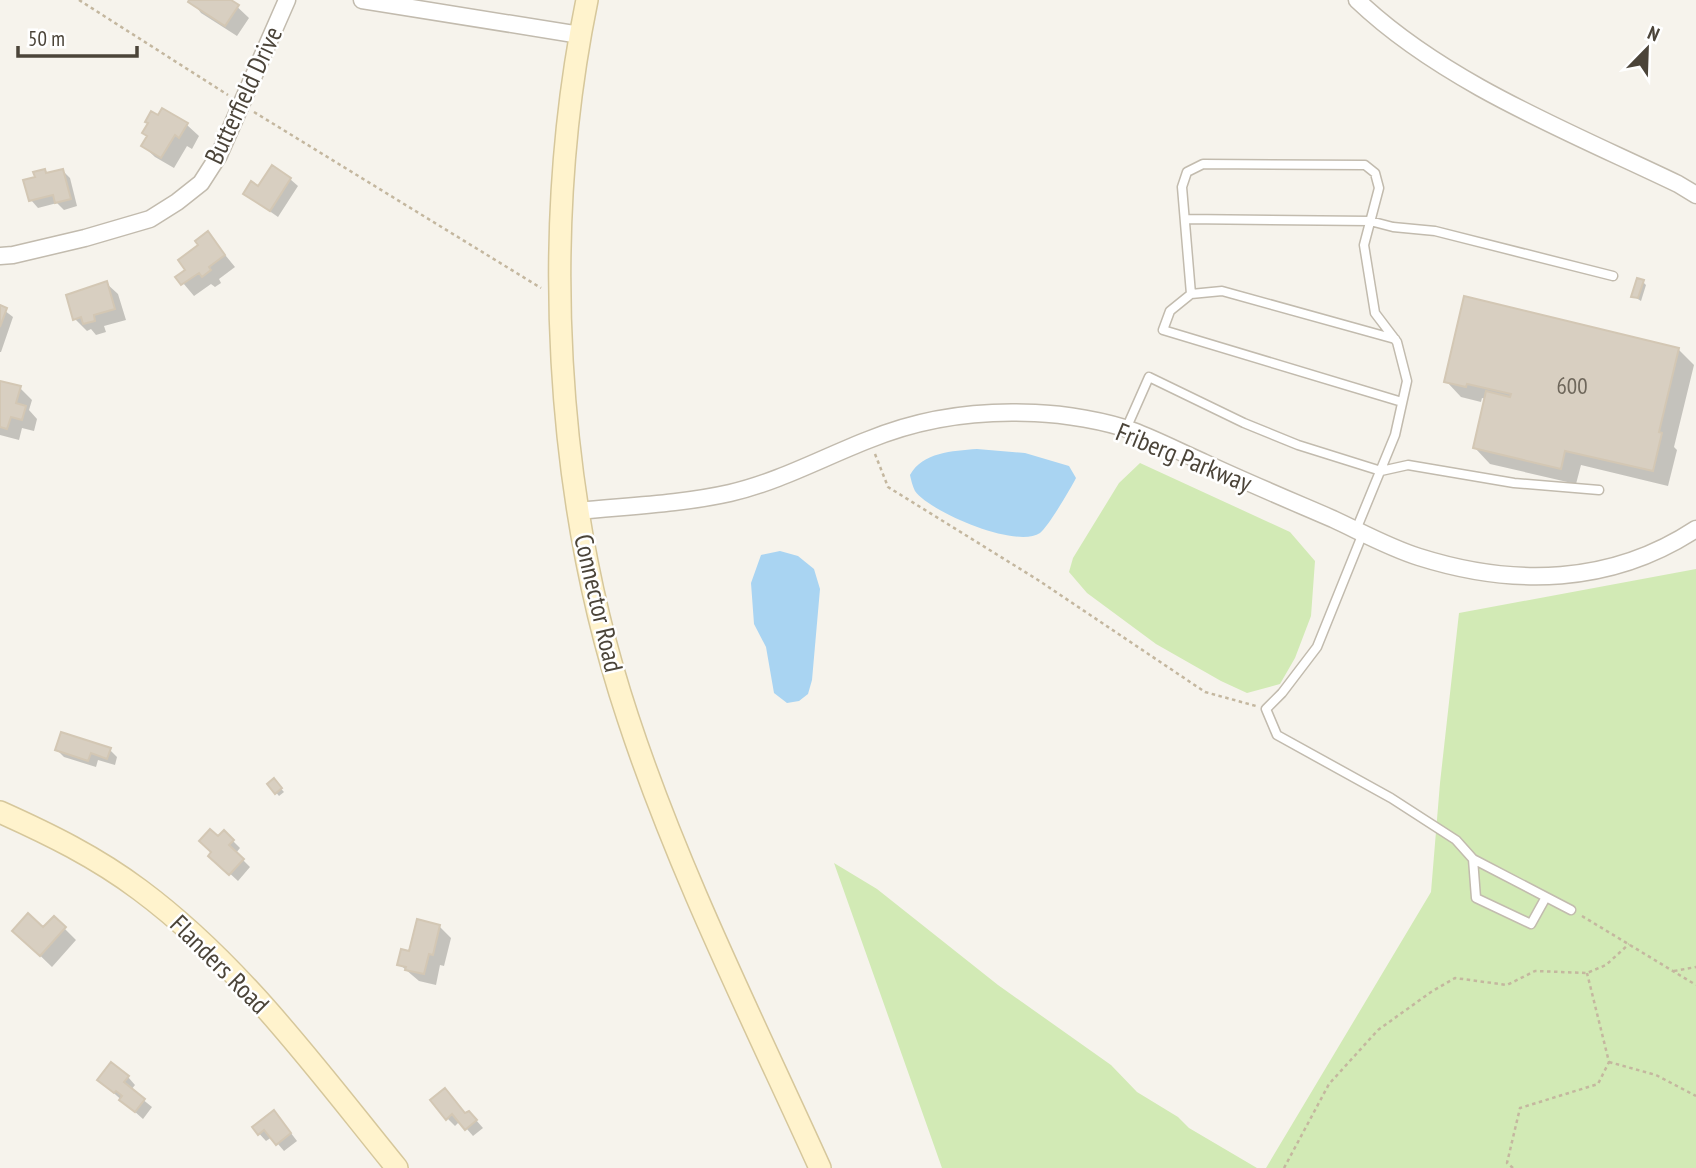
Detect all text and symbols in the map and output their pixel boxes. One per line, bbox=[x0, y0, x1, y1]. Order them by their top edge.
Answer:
scale bar bbox=[18, 14, 136, 58]
north arrow bbox=[1612, 14, 1682, 84]
text: N bbox=[1644, 20, 1663, 46]
street label: Butterfield Drive bbox=[197, 21, 289, 169]
text: 50 m bbox=[28, 25, 65, 52]
house number: 600 bbox=[1556, 371, 1588, 400]
street label: Friberg Parkway bbox=[1111, 415, 1257, 499]
street label: Connector Road bbox=[567, 531, 631, 675]
street label: Flanders Road bbox=[164, 908, 276, 1020]

